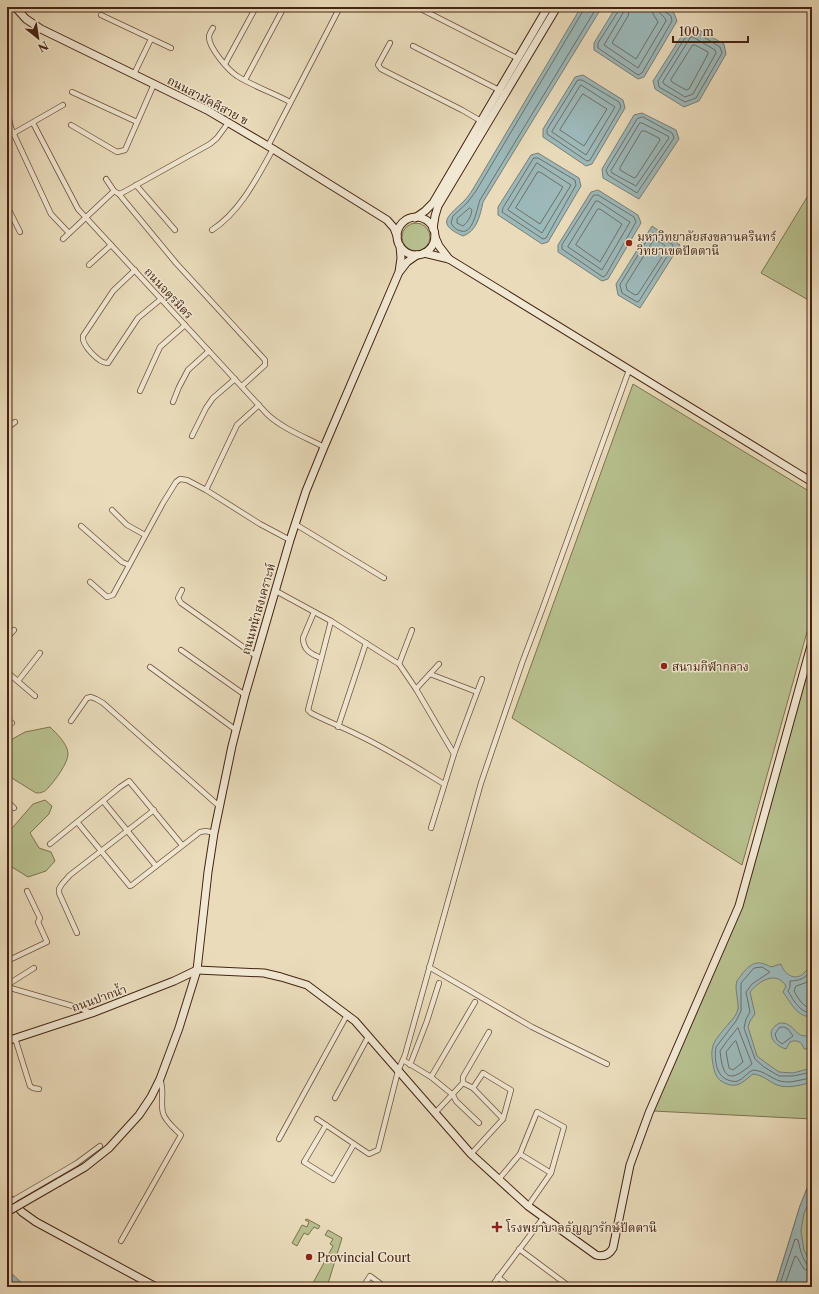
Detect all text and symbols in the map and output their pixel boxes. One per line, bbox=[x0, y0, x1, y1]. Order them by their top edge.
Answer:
north arrow bbox=[18, 18, 58, 58]
scale bar bbox=[673, 18, 748, 44]
text: 100 m bbox=[679, 24, 714, 39]
text: N bbox=[35, 38, 51, 55]
street label: ถนนสามัคคีสาย ข bbox=[165, 72, 251, 128]
place label: มหาวิทยาลัยสงขลานครินทร์ วิทยาเขตปัตตานี bbox=[637, 229, 777, 258]
marker: มหาวิทยาลัยสงขลานครินทร์ วิทยาเขตปัตตานี bbox=[624, 238, 634, 248]
street label: ถนนจตุรมิตร bbox=[141, 264, 197, 323]
street label: ถนนหน้าสงเคราะห์ bbox=[238, 562, 278, 656]
place label: สนามกีฬากลาง bbox=[672, 659, 749, 674]
marker: สนามกีฬากลาง bbox=[659, 661, 669, 671]
street label: ถนนปากน้ำ bbox=[69, 980, 129, 1015]
place label: โรงพยาบาลธัญญารักษ์ปัตตานี bbox=[505, 1219, 657, 1235]
marker: โรงพยาบาลธัญญารักษ์ปัตตานี bbox=[491, 1221, 503, 1233]
place label: Provincial Court bbox=[317, 1250, 412, 1265]
marker: Provincial Court bbox=[304, 1252, 314, 1262]

